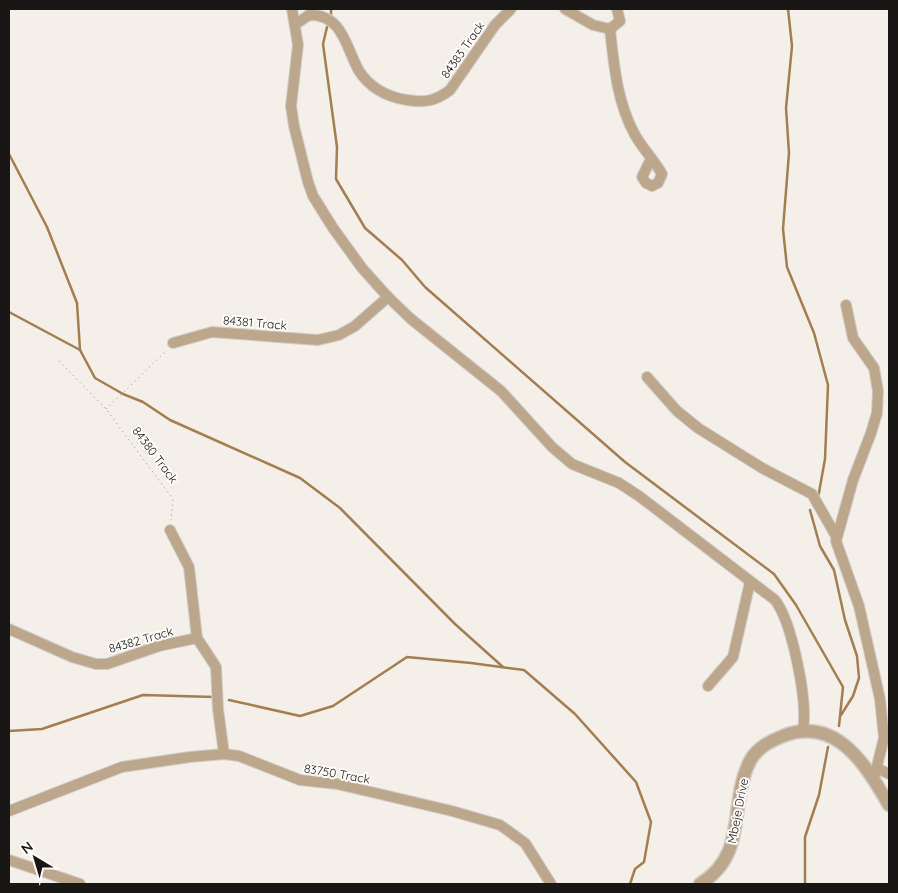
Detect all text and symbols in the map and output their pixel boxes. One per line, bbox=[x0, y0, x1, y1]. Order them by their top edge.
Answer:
street label: 84383 Track bbox=[438, 18, 488, 81]
street label: 84381 Track bbox=[222, 312, 288, 333]
street label: 84380 Track bbox=[129, 423, 182, 486]
street label: 84382 Track bbox=[107, 623, 175, 656]
street label: 83750 Track bbox=[303, 760, 371, 787]
street label: Mbeje Drive bbox=[724, 777, 751, 845]
north arrow bbox=[10, 833, 60, 883]
text: N bbox=[17, 837, 37, 858]

